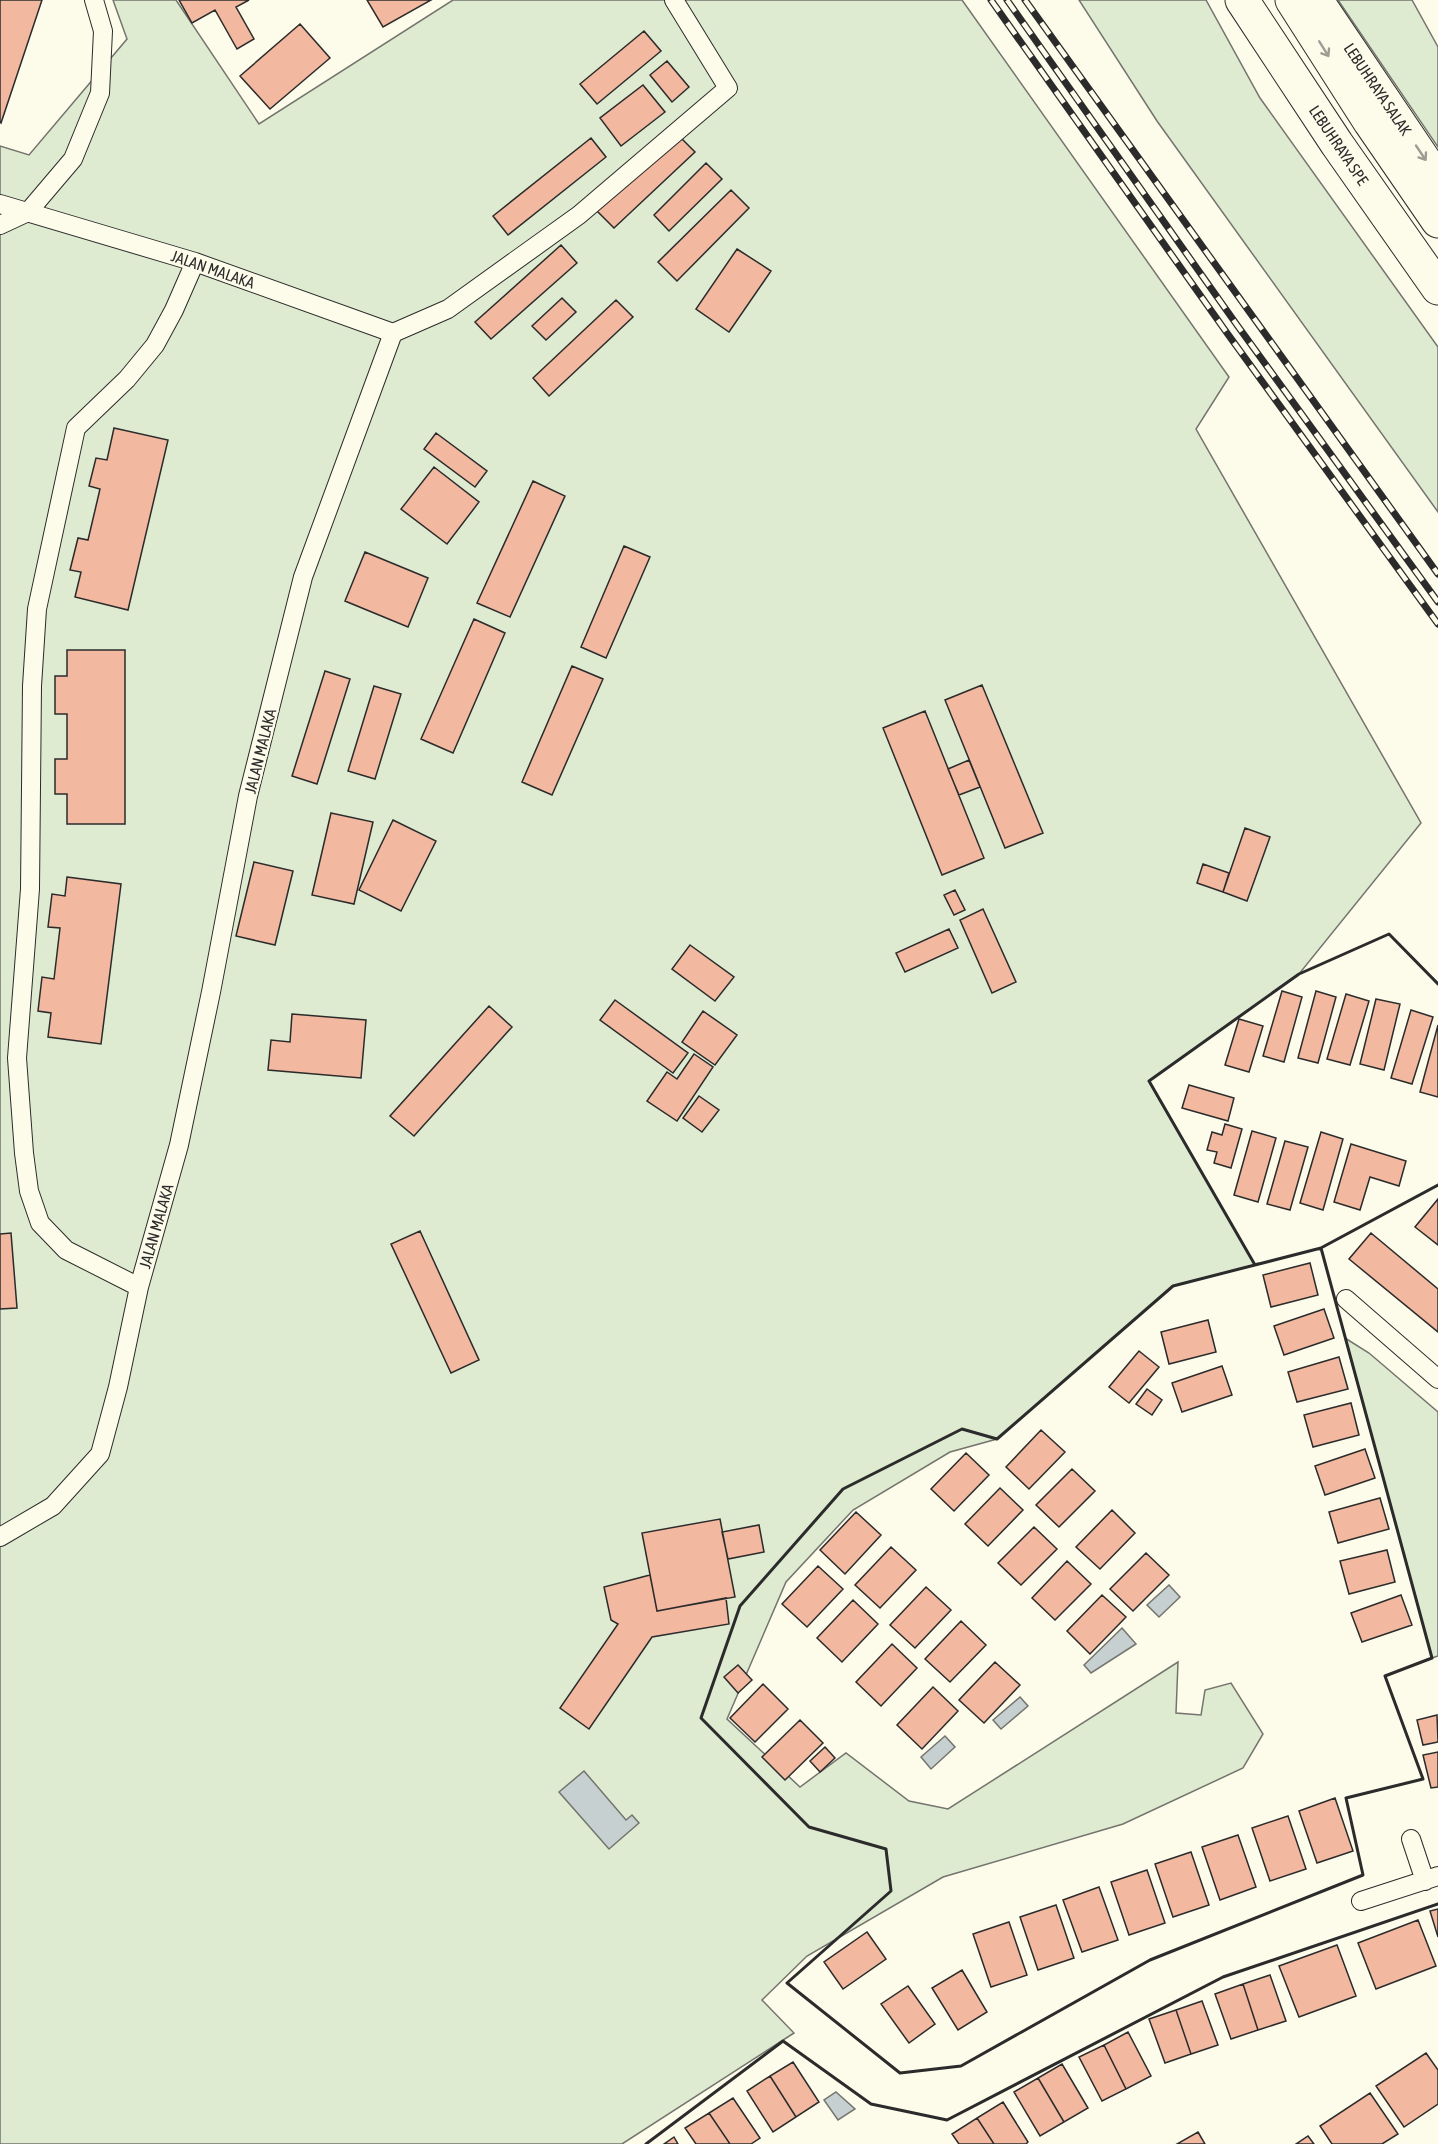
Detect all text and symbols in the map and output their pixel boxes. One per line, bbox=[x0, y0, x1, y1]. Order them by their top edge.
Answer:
street label: LEBUHRAYA SALAK bbox=[1341, 40, 1416, 139]
one-way arrow bbox=[1317, 41, 1330, 58]
street label: LEBUHRAYA SPE bbox=[1306, 102, 1372, 188]
one-way arrow bbox=[1415, 144, 1427, 161]
street label: JALAN MALAKA bbox=[169, 246, 257, 292]
street label: JALAN MALAKA bbox=[241, 707, 279, 795]
street label: JALAN MALAKA bbox=[135, 1182, 177, 1270]

